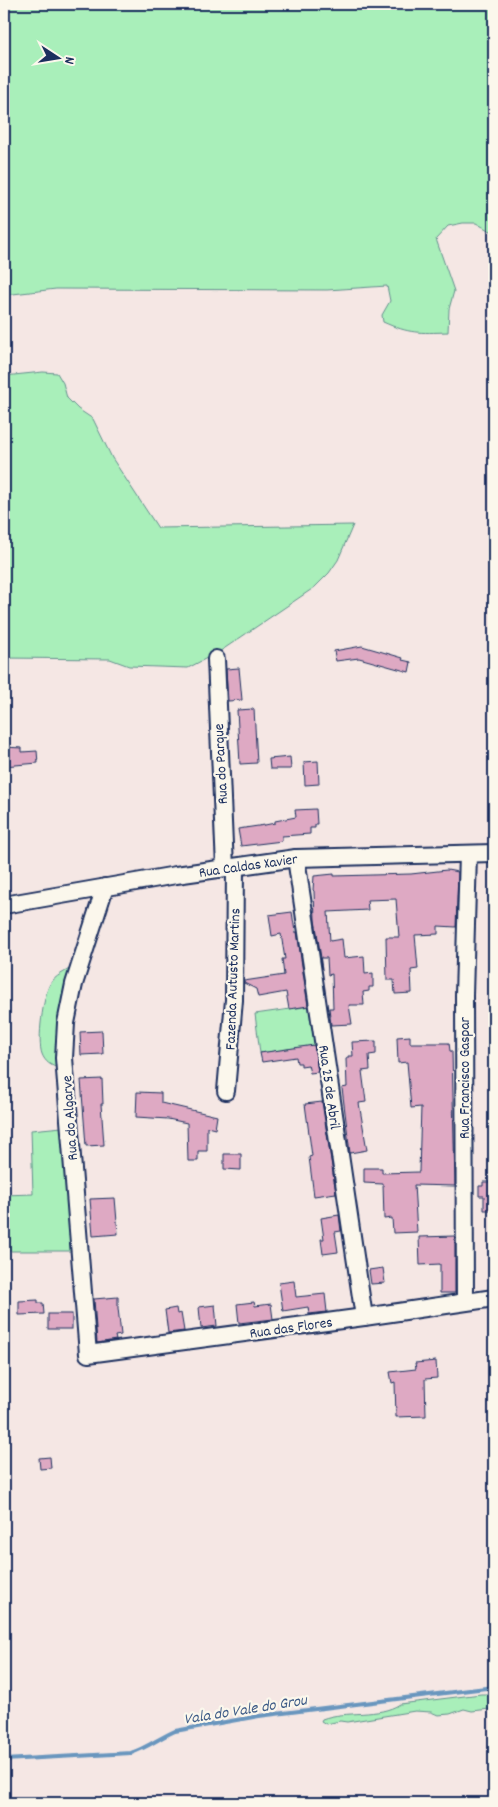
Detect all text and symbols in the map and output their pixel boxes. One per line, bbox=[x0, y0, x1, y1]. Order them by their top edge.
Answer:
north arrow bbox=[32, 32, 82, 82]
text: N bbox=[58, 55, 79, 66]
street label: Rua do Parque bbox=[209, 723, 235, 805]
street label: Rua Caldas Xavier bbox=[197, 849, 300, 885]
street label: Fazenda Autusto Martins bbox=[221, 908, 247, 1050]
street label: Rua Francisco Gaspar bbox=[455, 1017, 477, 1139]
street label: Rua 25 de Abril bbox=[311, 1044, 345, 1131]
street label: Rua do Algarve bbox=[57, 1074, 85, 1161]
street label: Rua das Flores bbox=[248, 1312, 334, 1346]
water label: Vala do Vale do Grou bbox=[182, 1689, 310, 1732]

